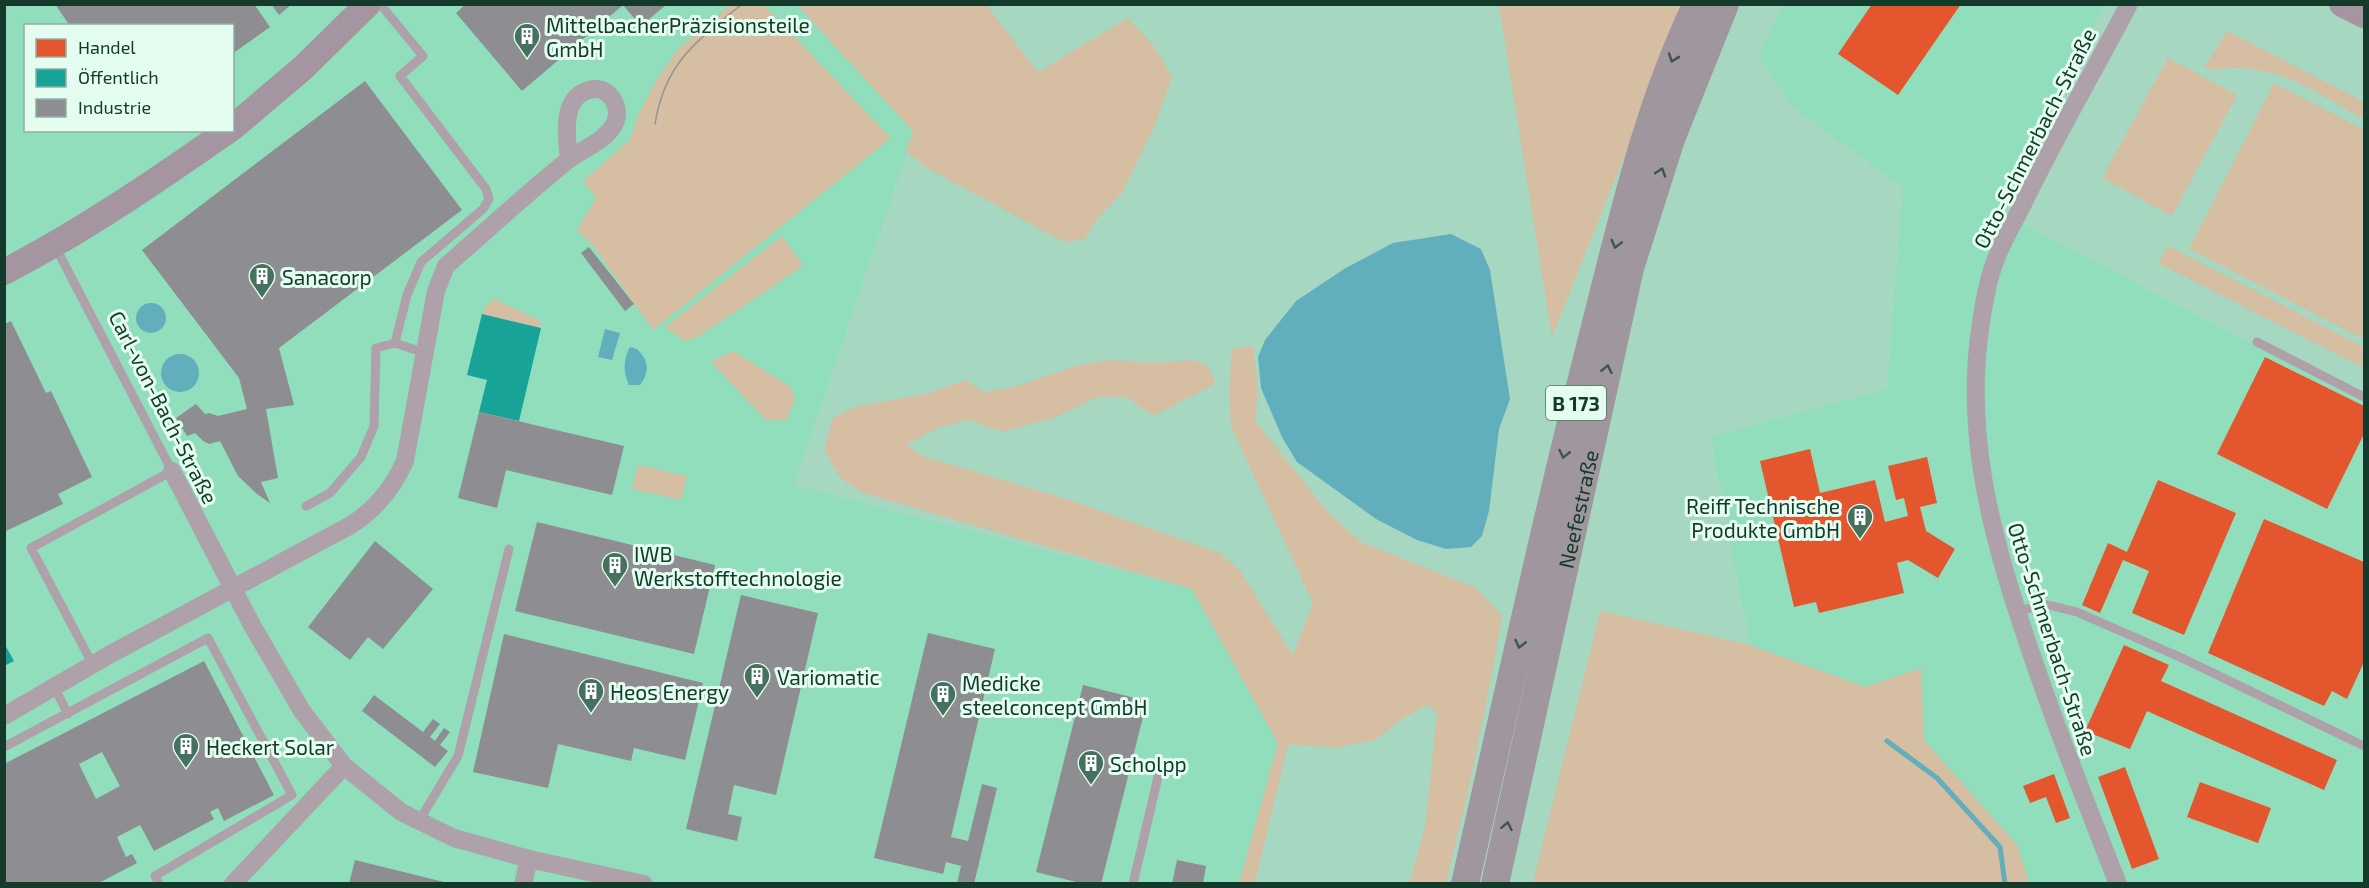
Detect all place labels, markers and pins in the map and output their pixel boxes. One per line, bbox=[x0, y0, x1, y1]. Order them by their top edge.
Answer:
place label: MittelbacherPräzisionsteile GmbH bbox=[546, 12, 810, 61]
building icon: MittelbacherPräzisionsteile GmbH bbox=[512, 21, 542, 59]
building icon: Sanacorp bbox=[247, 261, 277, 299]
place label: Sanacorp bbox=[282, 264, 372, 289]
place label: Reiff Technische Produkte GmbH bbox=[1686, 493, 1840, 542]
building icon: Reiff Technische Produkte GmbH bbox=[1845, 502, 1875, 540]
place label: IWB Werkstofftechnologie bbox=[634, 541, 842, 590]
building icon: IWB Werkstofftechnologie bbox=[600, 550, 630, 588]
building icon: Variomatic bbox=[742, 661, 772, 699]
place label: Variomatic bbox=[777, 664, 880, 689]
place label: Medicke steelconcept GmbH bbox=[962, 670, 1148, 719]
building icon: Heos Energy bbox=[576, 676, 606, 714]
place label: Heos Energy bbox=[610, 679, 729, 704]
building icon: Medicke steelconcept GmbH bbox=[928, 679, 958, 717]
building icon: Heckert Solar bbox=[171, 731, 201, 769]
place label: Heckert Solar bbox=[206, 734, 335, 759]
building icon: Scholpp bbox=[1076, 748, 1106, 786]
place label: Scholpp bbox=[1110, 751, 1187, 776]

